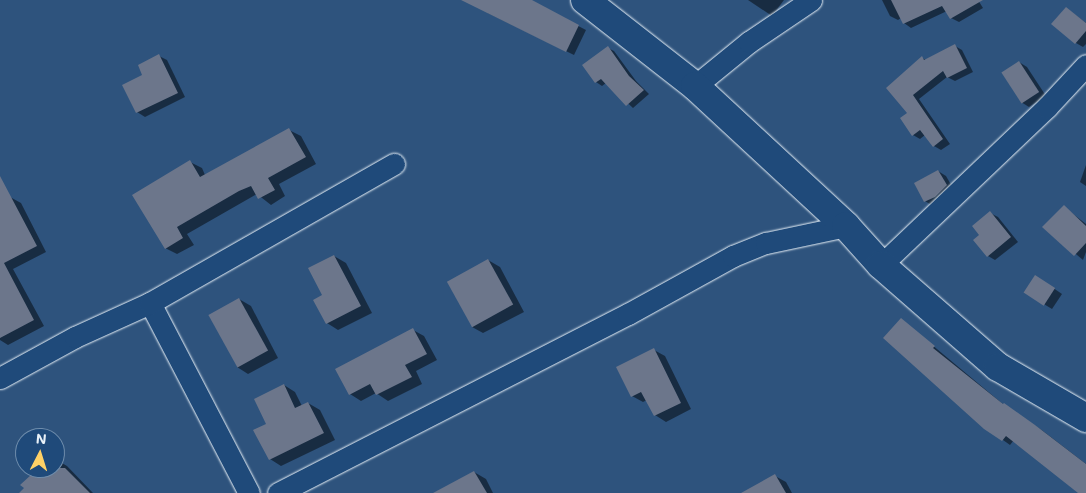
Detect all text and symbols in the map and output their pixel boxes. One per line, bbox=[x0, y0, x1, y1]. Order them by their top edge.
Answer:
north arrow bbox=[15, 428, 65, 478]
text: N bbox=[35, 429, 47, 448]

